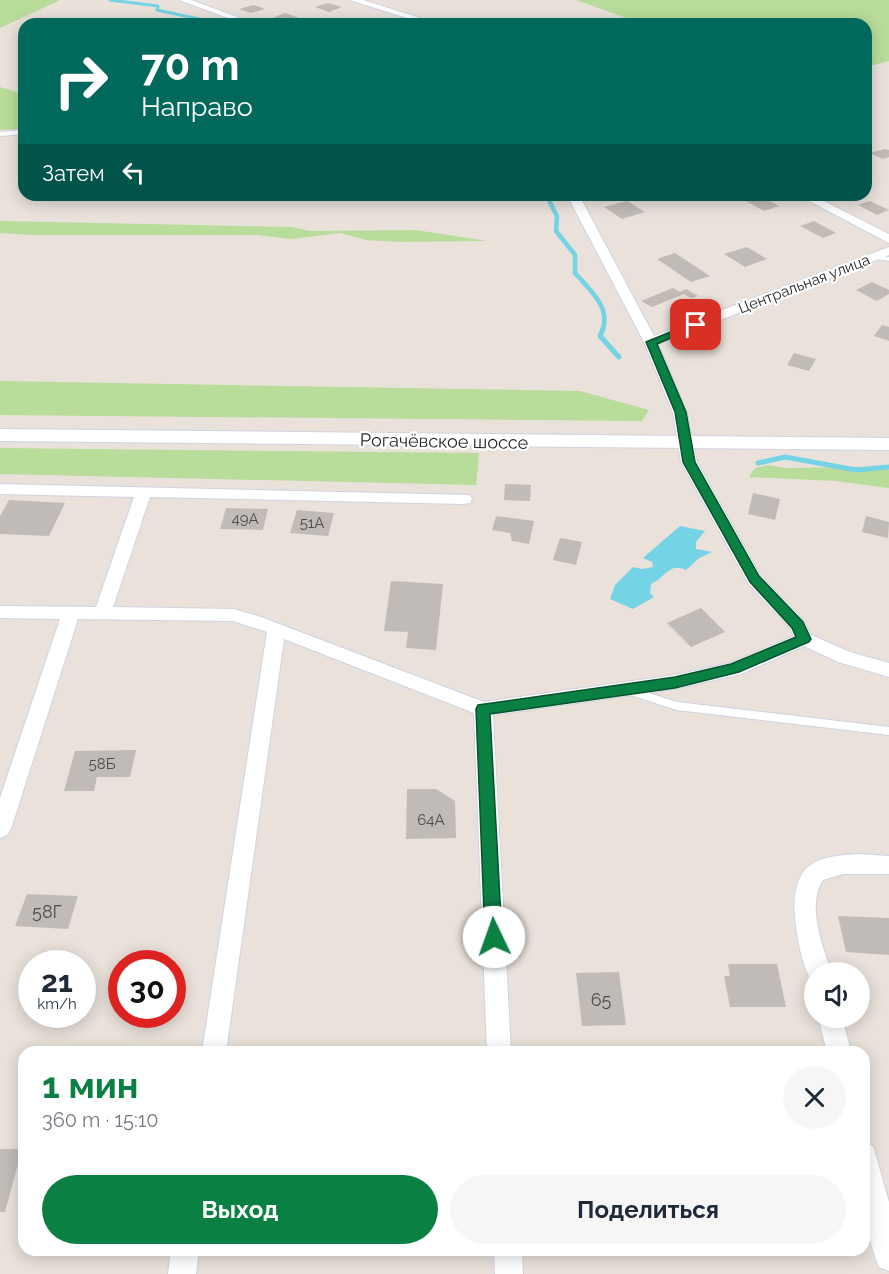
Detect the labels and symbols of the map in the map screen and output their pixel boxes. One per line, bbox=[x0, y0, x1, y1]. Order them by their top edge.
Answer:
street label: Центральная улица bbox=[736, 251, 872, 317]
pin bbox=[670, 299, 721, 350]
street label: Рогачёвское шоссе bbox=[360, 429, 529, 453]
house number: 49А bbox=[231, 510, 259, 528]
house number: 51А bbox=[300, 514, 324, 532]
house number: 58Б bbox=[89, 755, 116, 773]
house number: 64А bbox=[417, 811, 445, 829]
house number: 58Г bbox=[32, 901, 62, 922]
position arrow bbox=[462, 905, 526, 969]
speed limit sign: 30 bbox=[108, 950, 186, 1028]
house number: 65 bbox=[591, 989, 612, 1010]

